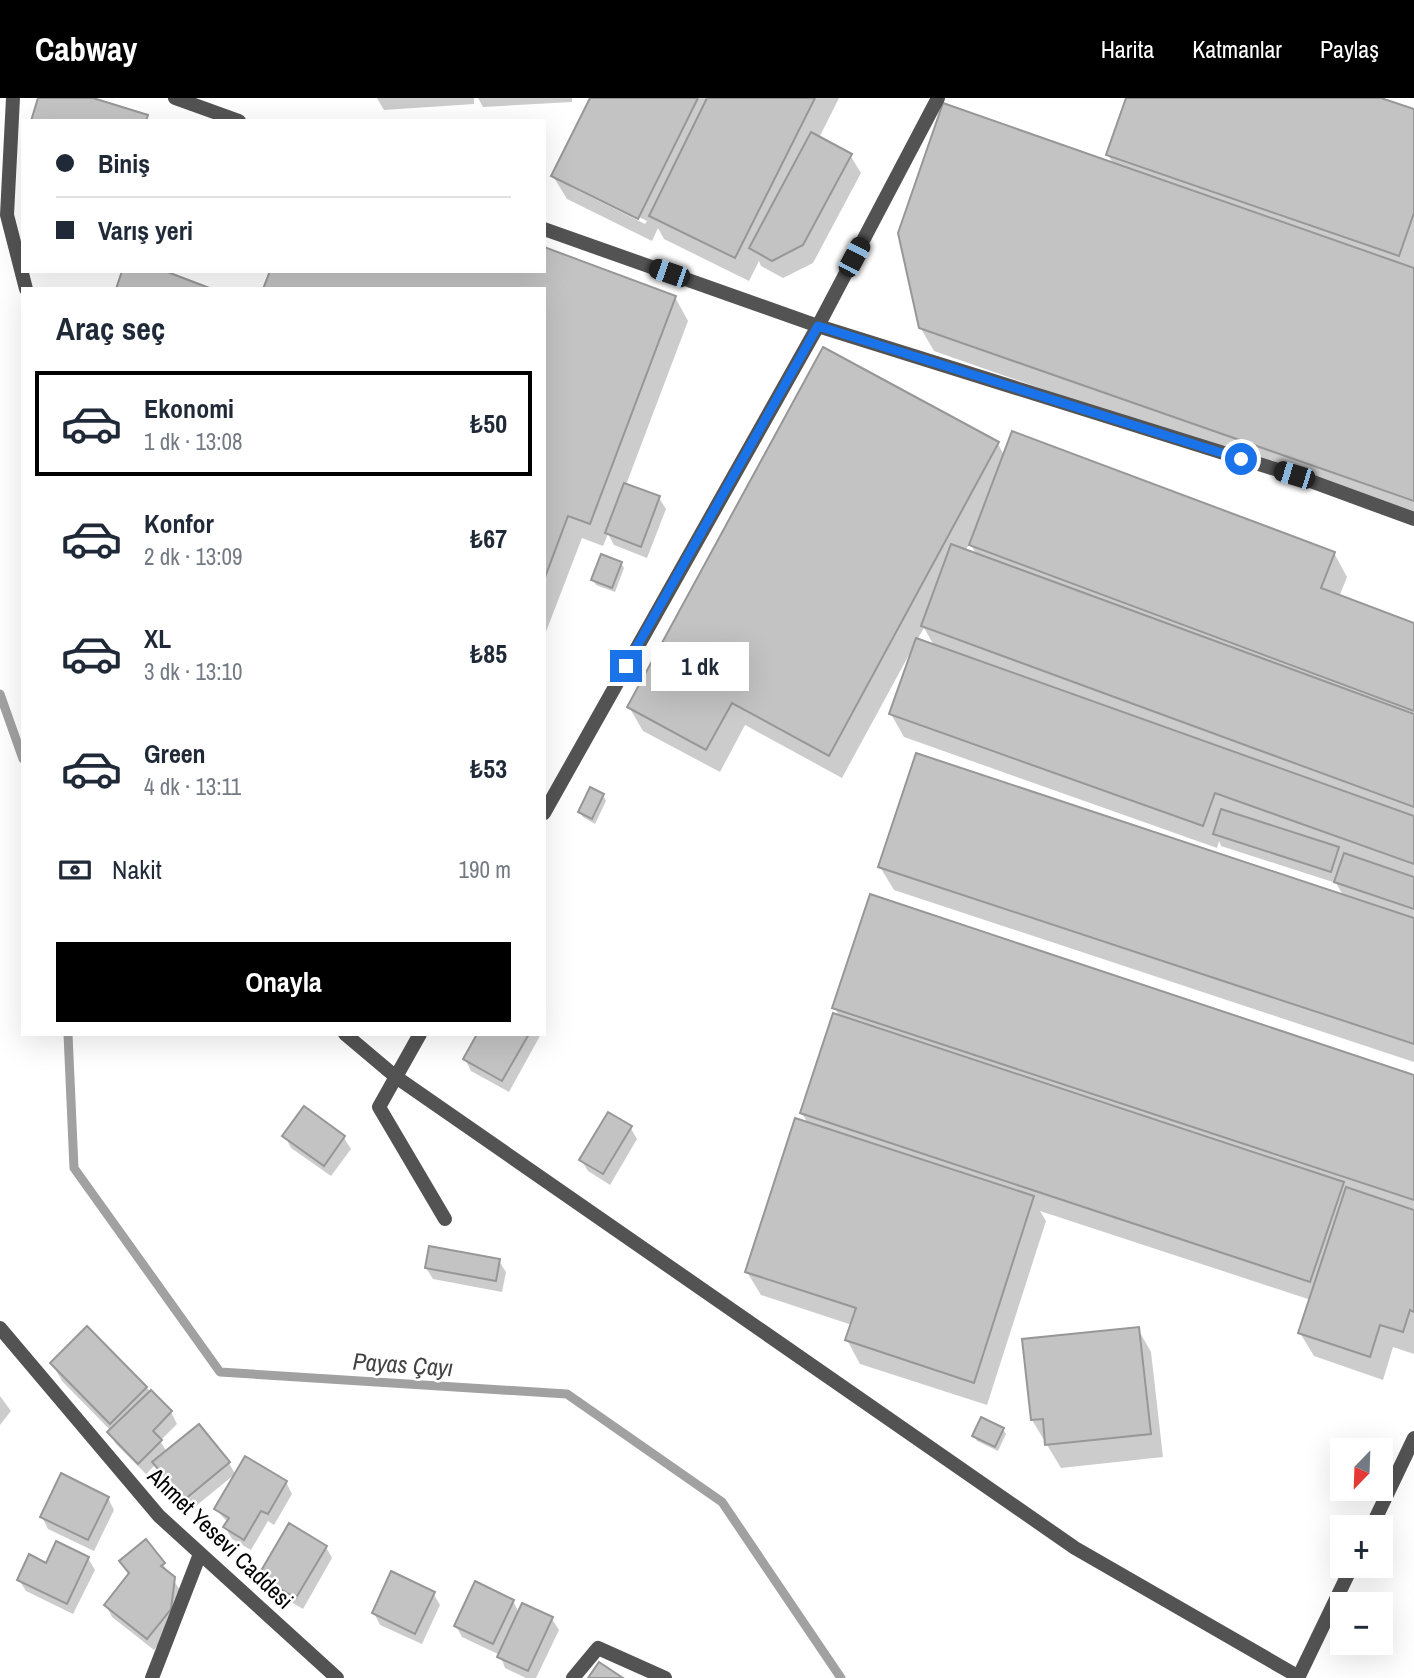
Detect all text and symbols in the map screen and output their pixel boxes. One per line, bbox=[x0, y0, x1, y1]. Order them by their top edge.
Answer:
text: Cabway bbox=[35, 27, 137, 71]
text: Harita bbox=[1101, 33, 1154, 65]
text: Katmanlar bbox=[1192, 33, 1282, 65]
text: Paylaş bbox=[1320, 33, 1379, 65]
text: Biniş bbox=[98, 146, 150, 181]
text: Varış yeri bbox=[98, 213, 193, 248]
car bbox=[835, 234, 874, 280]
car bbox=[646, 256, 693, 290]
text: Araç seç bbox=[56, 307, 165, 350]
text: Ekonomi bbox=[144, 391, 234, 426]
icon: car bbox=[60, 392, 123, 455]
text: ₺50 bbox=[470, 406, 507, 441]
text: 1 dk · 13:08 bbox=[144, 426, 243, 457]
route start bbox=[1225, 443, 1257, 475]
car bbox=[1271, 459, 1318, 491]
text: Konfor bbox=[144, 506, 214, 541]
icon: car bbox=[60, 507, 123, 570]
text: ₺67 bbox=[470, 521, 507, 556]
text: 2 dk · 13:09 bbox=[144, 541, 243, 572]
text: XL bbox=[144, 621, 171, 656]
icon: car bbox=[60, 622, 123, 685]
text: ₺85 bbox=[470, 636, 507, 671]
callout: 1 dk bbox=[650, 642, 748, 690]
route end bbox=[610, 650, 642, 682]
text: 1 dk bbox=[681, 651, 719, 682]
text: 3 dk · 13:10 bbox=[144, 656, 243, 687]
text: Green bbox=[144, 736, 206, 771]
icon: car bbox=[60, 737, 123, 800]
text: ₺53 bbox=[470, 751, 507, 786]
text: 4 dk · 13:11 bbox=[144, 771, 241, 802]
icon: cash bbox=[56, 851, 94, 889]
text: Nakit bbox=[112, 852, 162, 887]
text: 190 m bbox=[459, 854, 511, 885]
button: Onayla bbox=[56, 942, 511, 1022]
water label: Payas Çayı bbox=[352, 1345, 454, 1383]
north arrow bbox=[1330, 1438, 1393, 1502]
map controls bbox=[1330, 1438, 1393, 1655]
street label: Ahmet Yesevi Caddesi bbox=[141, 1460, 300, 1616]
button: + bbox=[1330, 1515, 1393, 1578]
button: − bbox=[1330, 1592, 1393, 1655]

